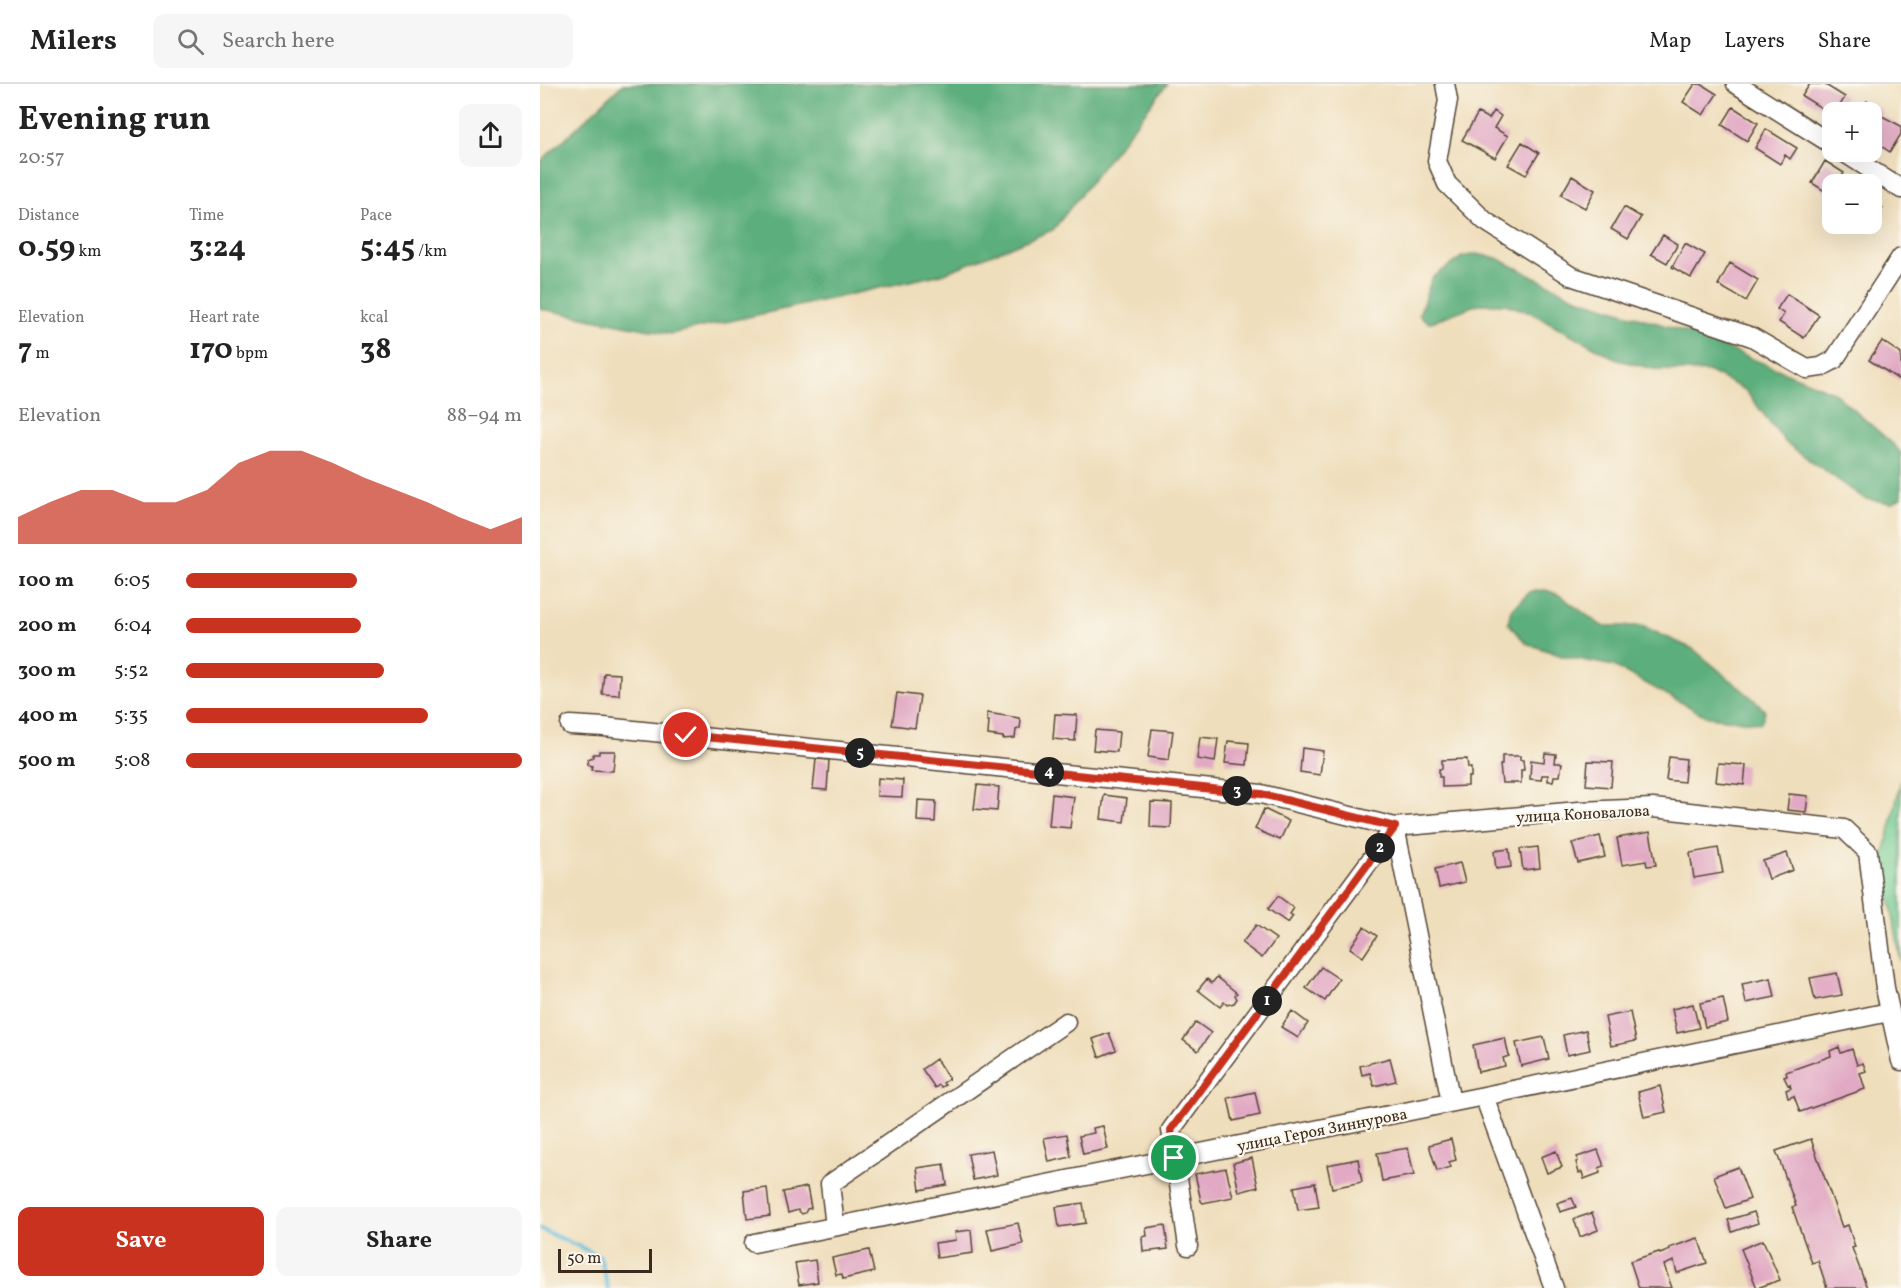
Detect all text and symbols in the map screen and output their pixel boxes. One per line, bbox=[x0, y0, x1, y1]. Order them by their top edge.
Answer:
search box bbox=[153, 14, 573, 68]
text: Milers bbox=[30, 22, 117, 61]
icon: search bbox=[174, 25, 207, 58]
text: Search here bbox=[222, 26, 335, 57]
text: Map bbox=[1649, 27, 1691, 56]
text: Layers bbox=[1724, 27, 1785, 56]
text: Share bbox=[1818, 27, 1871, 56]
text: Evening run bbox=[18, 98, 211, 144]
map controls bbox=[1822, 102, 1882, 234]
button: + bbox=[1822, 102, 1882, 162]
button: share bbox=[459, 104, 522, 167]
text: 20:57 bbox=[18, 144, 65, 172]
button: − bbox=[1822, 174, 1882, 234]
text: Distance bbox=[18, 205, 79, 227]
text: Time bbox=[189, 205, 224, 227]
text: Pace bbox=[360, 205, 392, 227]
text: 0.59 bbox=[18, 227, 75, 269]
text: 3:24 bbox=[189, 227, 246, 269]
text: 5:45 bbox=[360, 227, 415, 269]
text: km bbox=[75, 241, 102, 263]
text: /km bbox=[415, 241, 447, 263]
text: Elevation bbox=[18, 307, 85, 329]
text: Heart rate bbox=[189, 307, 260, 329]
text: kcal bbox=[360, 307, 388, 329]
text: 7 bbox=[18, 329, 32, 371]
text: 170 bbox=[189, 329, 233, 371]
text: 38 bbox=[360, 329, 392, 371]
text: m bbox=[32, 343, 50, 365]
text: bpm bbox=[233, 343, 268, 365]
text: Elevation bbox=[18, 402, 101, 430]
text: 88–94 m bbox=[447, 402, 522, 430]
text: 100 m bbox=[18, 567, 74, 595]
text: 6:05 bbox=[114, 567, 150, 595]
text: 200 m bbox=[18, 612, 76, 640]
text: 6:04 bbox=[114, 612, 152, 640]
text: 300 m bbox=[18, 657, 76, 685]
text: 5:52 bbox=[114, 657, 149, 685]
text: 400 m bbox=[18, 702, 78, 730]
text: 5:35 bbox=[114, 702, 148, 730]
pin bbox=[660, 709, 711, 760]
icon: check bbox=[669, 718, 702, 751]
pin: 5 bbox=[845, 738, 875, 768]
text: 5 bbox=[856, 742, 864, 764]
text: 500 m bbox=[18, 747, 76, 775]
text: 5:08 bbox=[114, 747, 151, 775]
pin: 4 bbox=[1034, 757, 1064, 787]
text: 4 bbox=[1044, 761, 1054, 783]
pin: 3 bbox=[1222, 776, 1252, 806]
text: 3 bbox=[1233, 780, 1241, 802]
street label: улица Коновалова bbox=[1516, 801, 1651, 829]
pin: 2 bbox=[1365, 833, 1395, 863]
text: 2 bbox=[1376, 837, 1384, 859]
pin: 1 bbox=[1252, 986, 1282, 1016]
text: 1 bbox=[1264, 990, 1270, 1012]
street label: улица Героя Зиннурова bbox=[1235, 1104, 1409, 1158]
pin bbox=[1148, 1132, 1199, 1183]
icon: arrive bbox=[1157, 1141, 1190, 1174]
button: Save bbox=[18, 1207, 264, 1276]
button: Share bbox=[276, 1207, 522, 1276]
scale bar bbox=[558, 1246, 652, 1274]
text: 50 m bbox=[567, 1248, 601, 1270]

